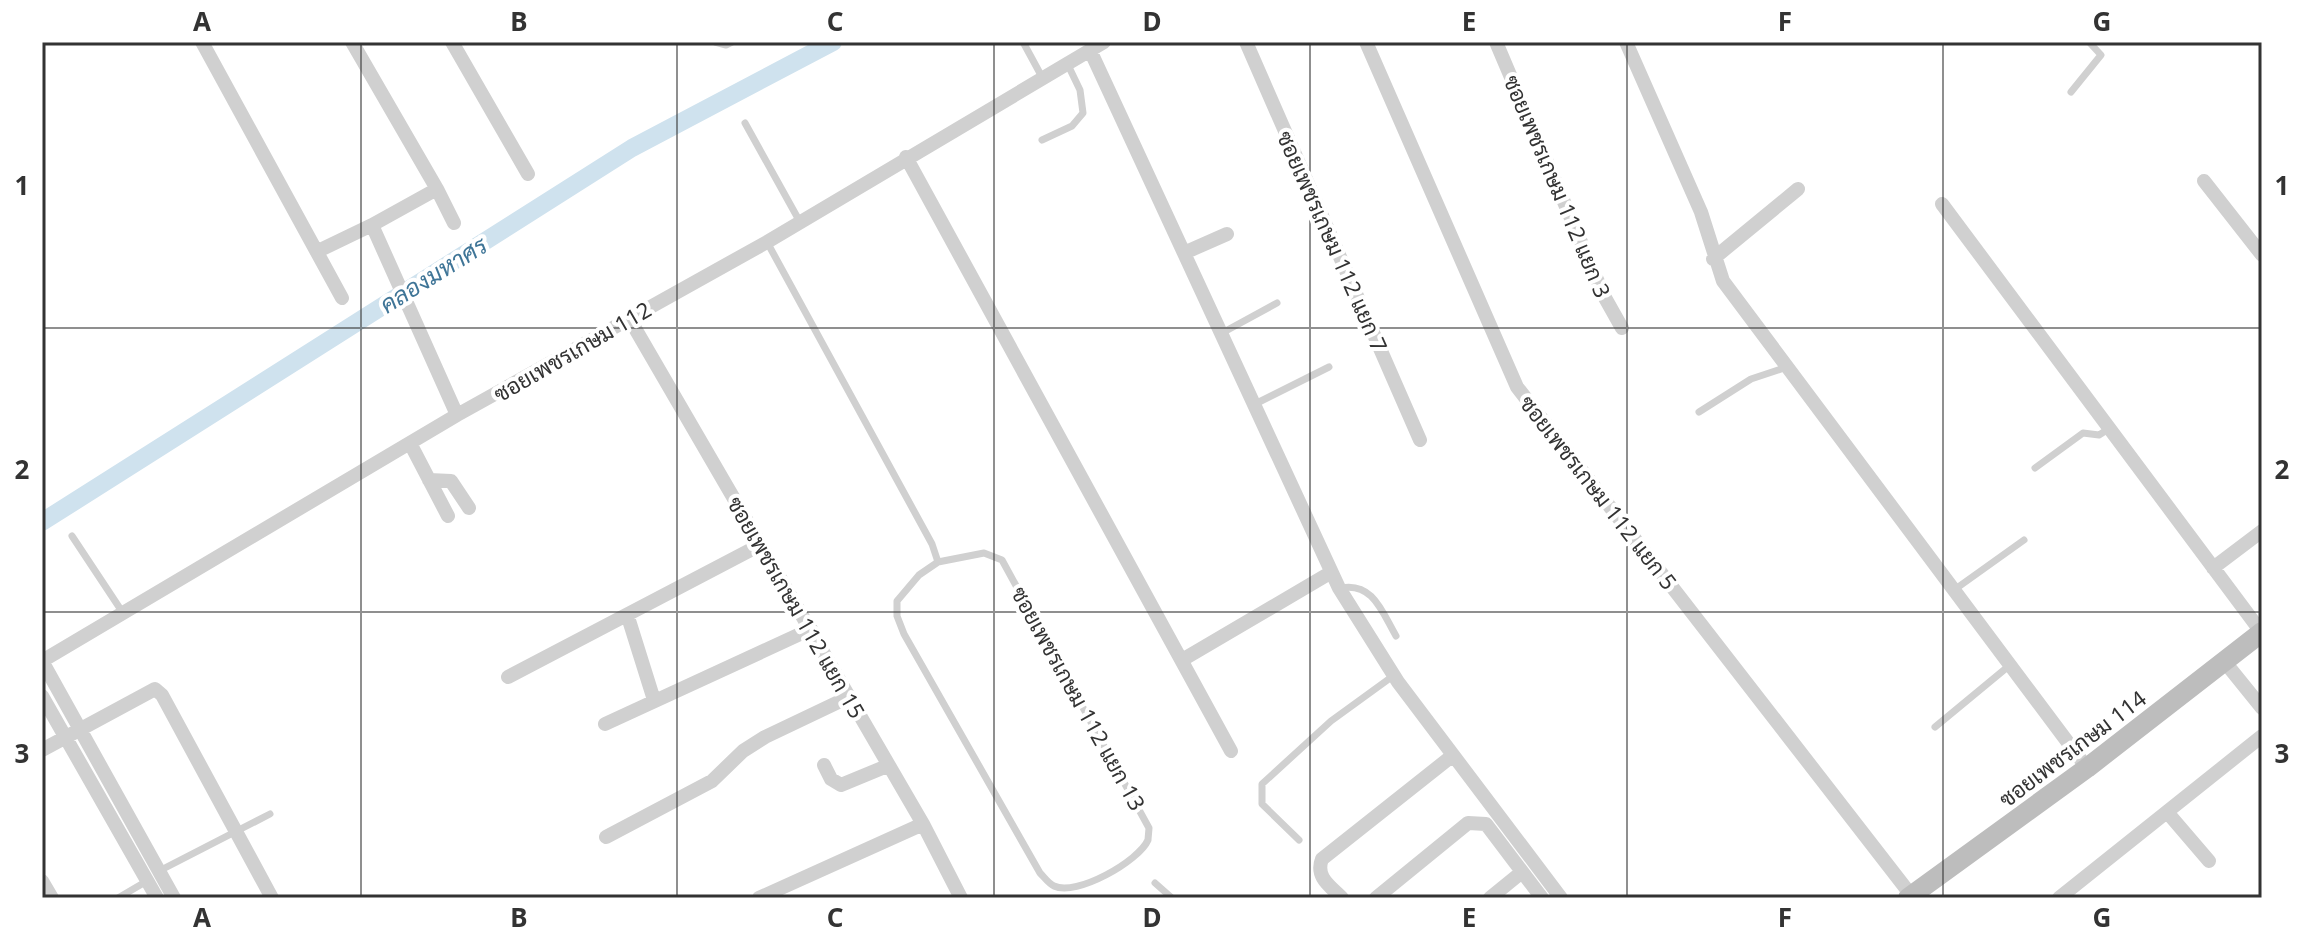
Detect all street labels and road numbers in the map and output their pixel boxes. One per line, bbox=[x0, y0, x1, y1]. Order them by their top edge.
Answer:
street label: ซอยเพชรเกษม 112 แยก 3 bbox=[1497, 70, 1619, 302]
street label: ซอยเพชรเกษม 112 แยก 7 bbox=[1271, 126, 1395, 356]
street label: ซอยเพชรเกษม 112 bbox=[488, 294, 656, 408]
street label: ซอยเพชรเกษม 112 แยก 5 bbox=[1514, 389, 1684, 595]
street label: ซอยเพชรเกษม 112 แยก 15 bbox=[721, 491, 873, 723]
street label: ซอยเพชรเกษม 112 แยก 13 bbox=[1005, 581, 1153, 815]
street label: ซอยเพชรเกษม 114 bbox=[1992, 682, 2152, 813]

